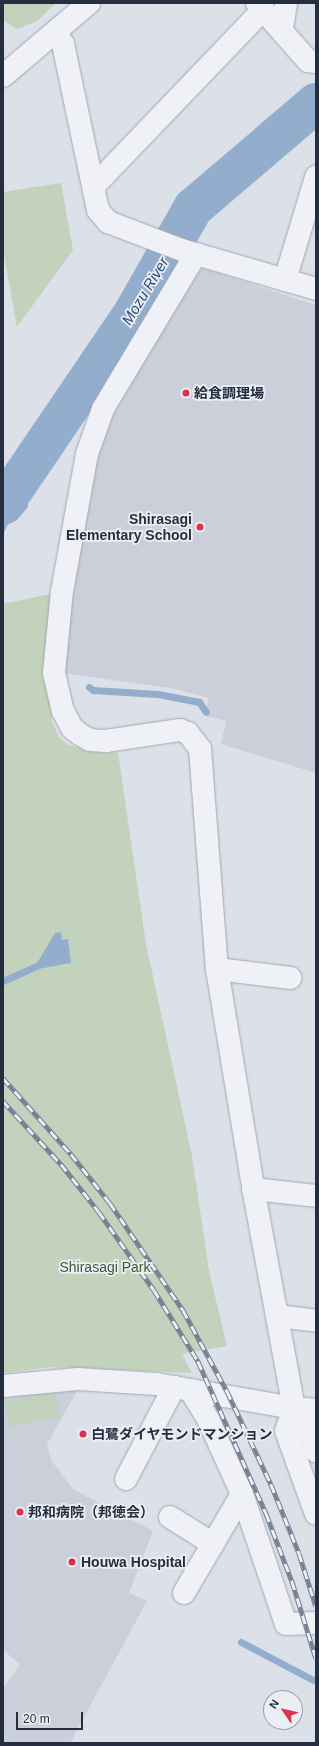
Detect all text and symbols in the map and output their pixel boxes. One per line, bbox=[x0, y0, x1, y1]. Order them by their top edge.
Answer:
water label: Mozu River bbox=[118, 254, 172, 328]
place label: 給食調理場 bbox=[194, 385, 264, 401]
marker: 給食調理場 bbox=[181, 388, 191, 398]
place label: Shirasagi Elementary School bbox=[66, 511, 192, 544]
marker: Shirasagi Elementary School bbox=[195, 522, 205, 532]
park label: Shirasagi Park bbox=[59, 1259, 151, 1275]
place label: 白鷺ダイヤモンドマンション bbox=[91, 1426, 273, 1442]
marker: 白鷺ダイヤモンドマンション bbox=[78, 1429, 88, 1439]
place label: 邦和病院（邦徳会） bbox=[28, 1504, 154, 1520]
marker: 邦和病院（邦徳会） bbox=[15, 1507, 25, 1517]
place label: Houwa Hospital bbox=[81, 1554, 186, 1570]
marker: Houwa Hospital bbox=[66, 1556, 78, 1568]
north arrow bbox=[263, 1690, 303, 1730]
text: N bbox=[267, 1697, 281, 1711]
scale bar bbox=[18, 1704, 85, 1730]
text: 20 m bbox=[23, 1712, 50, 1726]

